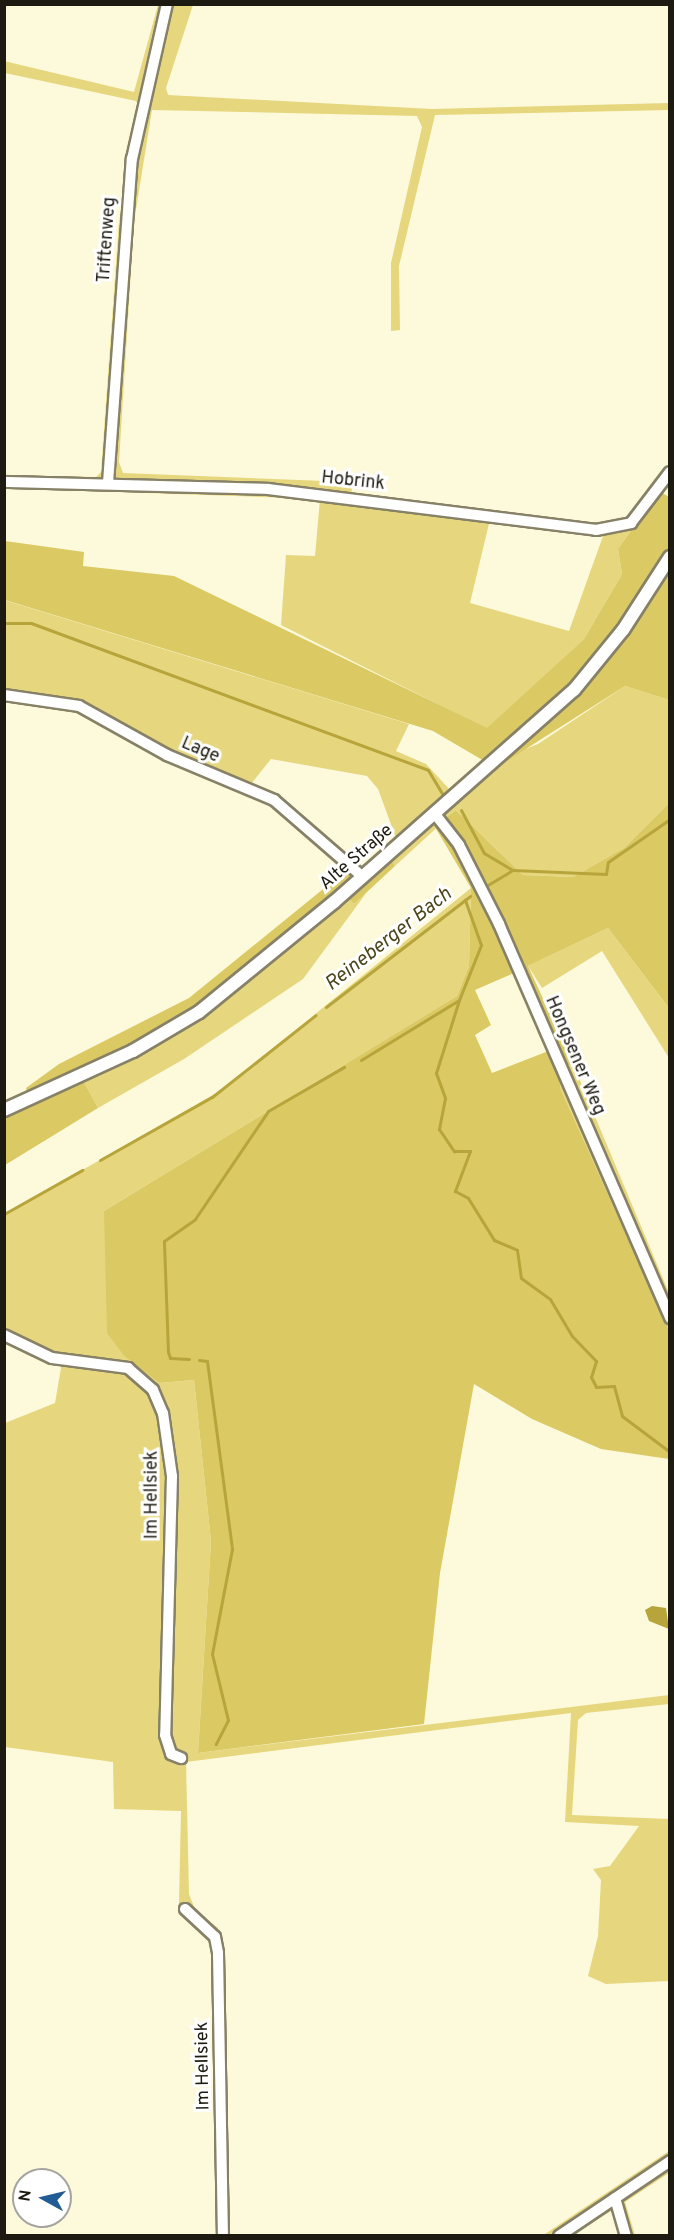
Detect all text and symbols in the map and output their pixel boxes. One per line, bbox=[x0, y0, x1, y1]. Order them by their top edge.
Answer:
street label: Triftenweg bbox=[94, 196, 122, 284]
street label: Hobrink bbox=[320, 468, 386, 496]
street label: Lage bbox=[178, 733, 222, 769]
street label: Alte Straße bbox=[316, 820, 398, 896]
water label: Reineberger Bach bbox=[321, 883, 457, 997]
street label: Hongsener Weg bbox=[539, 993, 609, 1119]
street label: Im Hellsiek bbox=[142, 1451, 164, 1539]
street label: Im Hellsiek bbox=[192, 2022, 216, 2110]
north arrow bbox=[12, 2168, 72, 2228]
text: N bbox=[15, 2189, 37, 2203]

